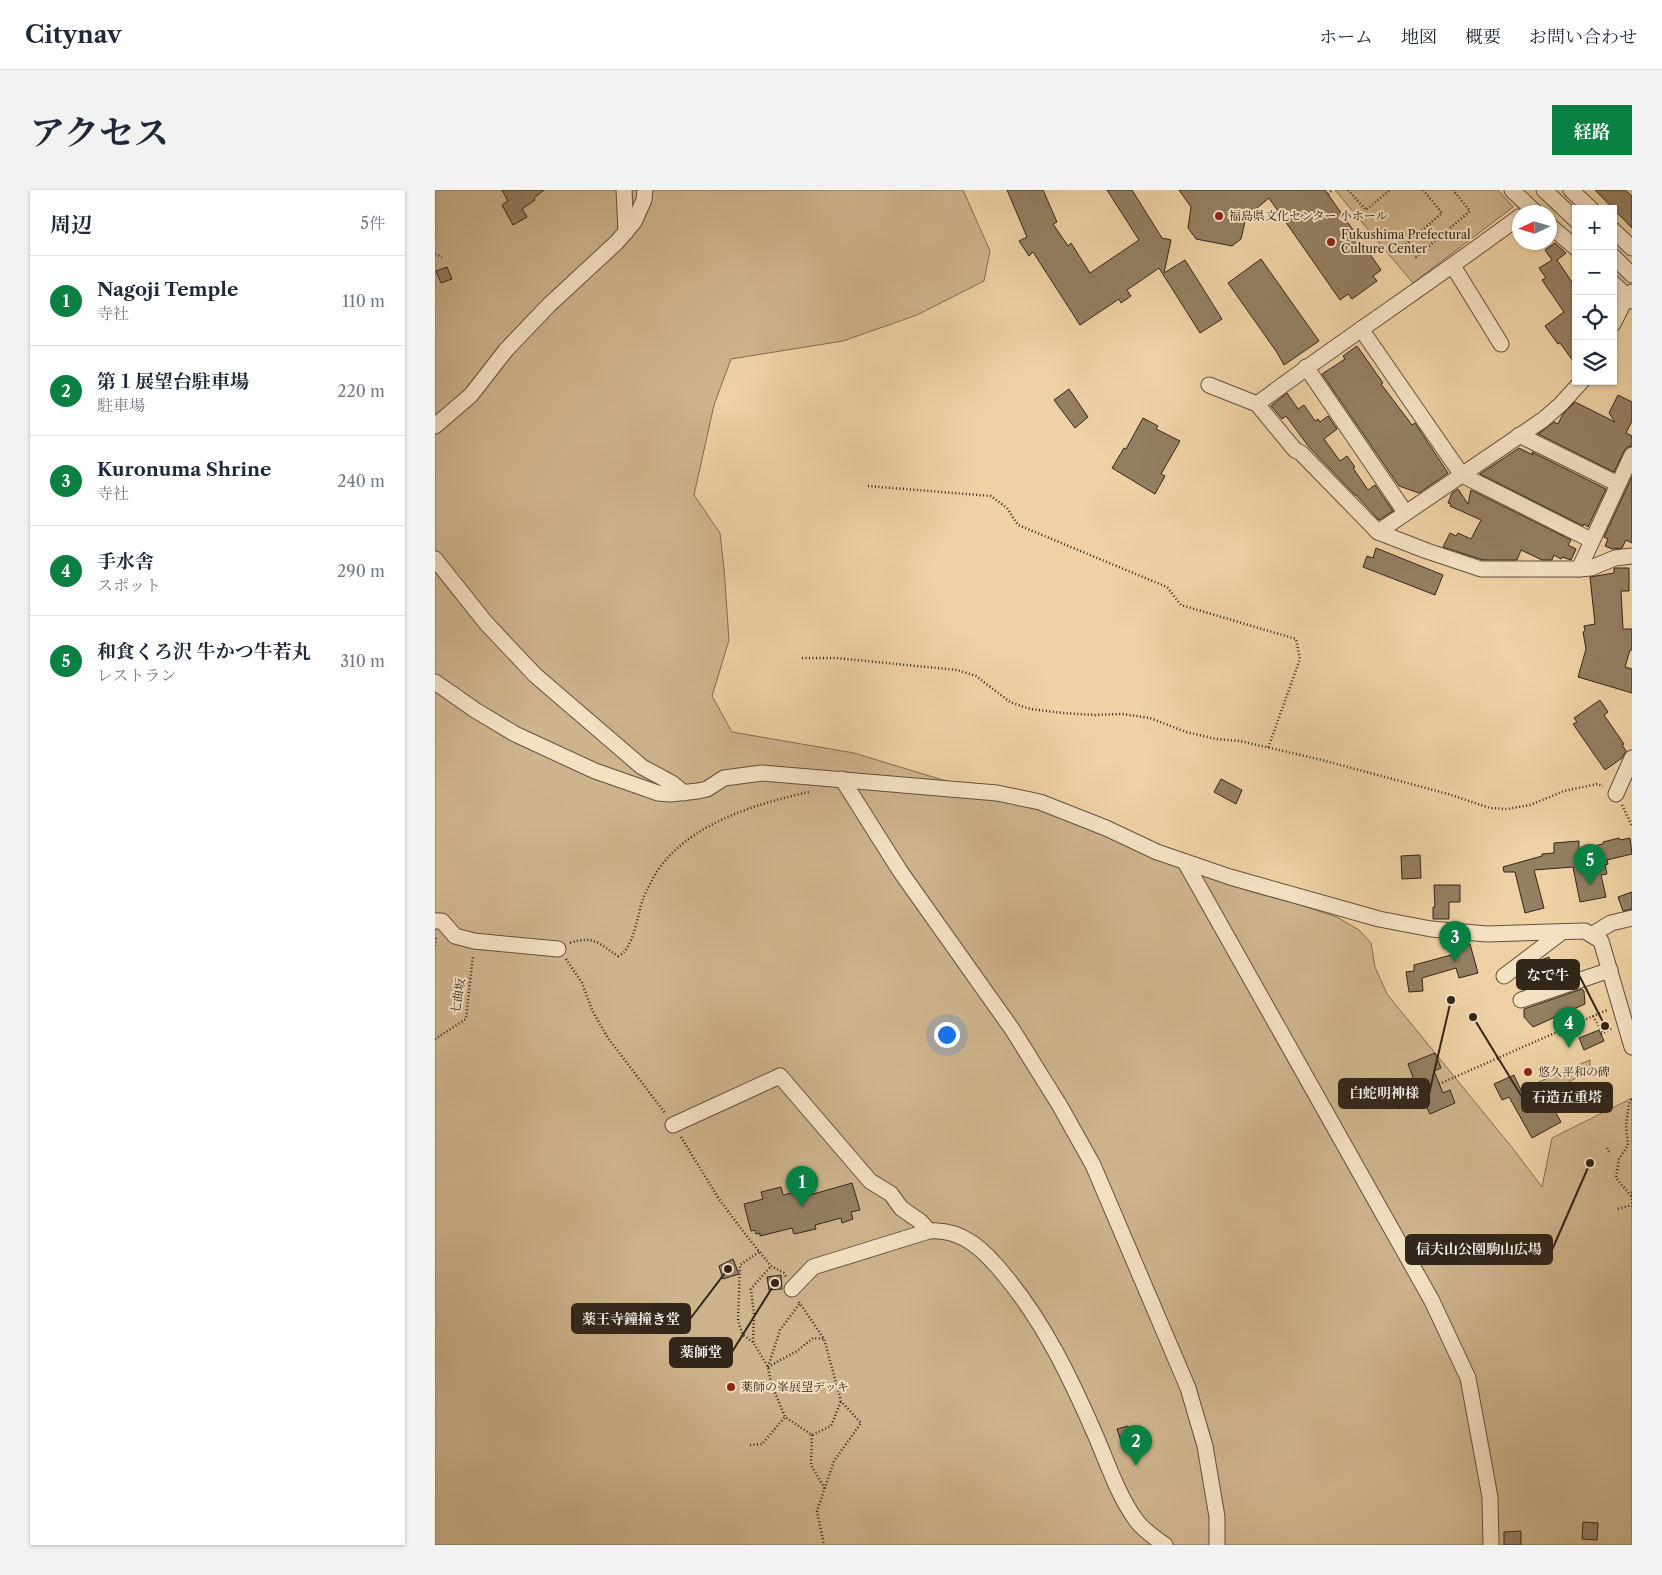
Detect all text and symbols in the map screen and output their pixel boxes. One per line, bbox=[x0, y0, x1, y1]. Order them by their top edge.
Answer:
text: Citynav bbox=[25, 20, 122, 49]
text: ホーム bbox=[1319, 26, 1373, 48]
text: 地図 bbox=[1401, 26, 1437, 48]
text: 概要 bbox=[1465, 26, 1501, 48]
text: お問い合わせ bbox=[1529, 26, 1637, 48]
button: 経路 bbox=[1552, 105, 1632, 155]
text: アクセス bbox=[30, 111, 169, 154]
north arrow bbox=[1512, 205, 1557, 250]
map controls bbox=[1572, 205, 1617, 385]
button: + bbox=[1572, 205, 1617, 250]
place label: 福島県文化センター 小ホール bbox=[1229, 208, 1387, 223]
marker: 福島県文化センター 小ホール bbox=[1213, 210, 1225, 222]
text: 周辺 bbox=[50, 212, 92, 237]
text: 5件 bbox=[360, 213, 385, 233]
place label: Fukushima Prefectural Culture Center bbox=[1341, 227, 1471, 256]
marker: Fukushima Prefectural Culture Center bbox=[1325, 236, 1337, 248]
button: − bbox=[1572, 250, 1617, 295]
text: Nagoji Temple bbox=[97, 278, 238, 301]
text: 1 bbox=[62, 291, 70, 311]
text: 110 m bbox=[342, 291, 385, 311]
button: locate bbox=[1572, 295, 1617, 340]
text: 寺社 bbox=[97, 303, 129, 323]
button: layers bbox=[1572, 340, 1617, 385]
text: 第１展望台駐車場 bbox=[97, 370, 249, 393]
text: 2 bbox=[61, 381, 71, 401]
text: 220 m bbox=[337, 381, 385, 401]
text: 駐車場 bbox=[97, 395, 145, 415]
text: Kuronuma Shrine bbox=[97, 458, 271, 481]
text: 3 bbox=[61, 471, 71, 491]
text: 240 m bbox=[337, 471, 385, 491]
text: 寺社 bbox=[97, 483, 129, 503]
text: 手水舎 bbox=[97, 550, 154, 573]
text: 4 bbox=[61, 561, 71, 581]
text: 290 m bbox=[337, 561, 385, 581]
text: スポット bbox=[97, 575, 161, 595]
text: 和食くろ沢 牛かつ牛若丸 bbox=[97, 640, 311, 663]
text: 5 bbox=[62, 651, 70, 671]
text: 310 m bbox=[340, 651, 385, 671]
text: レストラン bbox=[97, 665, 177, 685]
pin: 5 bbox=[1574, 844, 1606, 885]
pin: 3 bbox=[1439, 921, 1471, 962]
callout: なで牛 bbox=[1517, 960, 1579, 989]
text: なで牛 bbox=[1527, 966, 1569, 984]
street label: 七曲坂 bbox=[447, 977, 468, 1015]
pin: 4 bbox=[1553, 1007, 1585, 1048]
your location bbox=[934, 1022, 960, 1048]
place label: 悠久平和の碑 bbox=[1538, 1064, 1610, 1079]
marker: 悠久平和の碑 bbox=[1522, 1066, 1534, 1078]
callout: 白蛇明神様 bbox=[1339, 1079, 1429, 1108]
callout: 石造五重塔 bbox=[1522, 1083, 1612, 1112]
text: 白蛇明神様 bbox=[1349, 1084, 1419, 1102]
text: 石造五重塔 bbox=[1532, 1088, 1602, 1106]
pin: 1 bbox=[786, 1166, 818, 1207]
callout: 信夫山公園駒山広場 bbox=[1406, 1235, 1552, 1264]
text: 信夫山公園駒山広場 bbox=[1416, 1240, 1542, 1258]
callout: 薬王寺鐘撞き堂 bbox=[572, 1304, 690, 1333]
text: 薬王寺鐘撞き堂 bbox=[582, 1310, 680, 1328]
callout: 薬師堂 bbox=[670, 1338, 732, 1367]
text: 薬師堂 bbox=[680, 1343, 722, 1361]
place label: 薬師の峯展望デッキ bbox=[741, 1379, 849, 1394]
marker: 薬師の峯展望デッキ bbox=[725, 1381, 737, 1393]
pin: 2 bbox=[1120, 1425, 1152, 1466]

